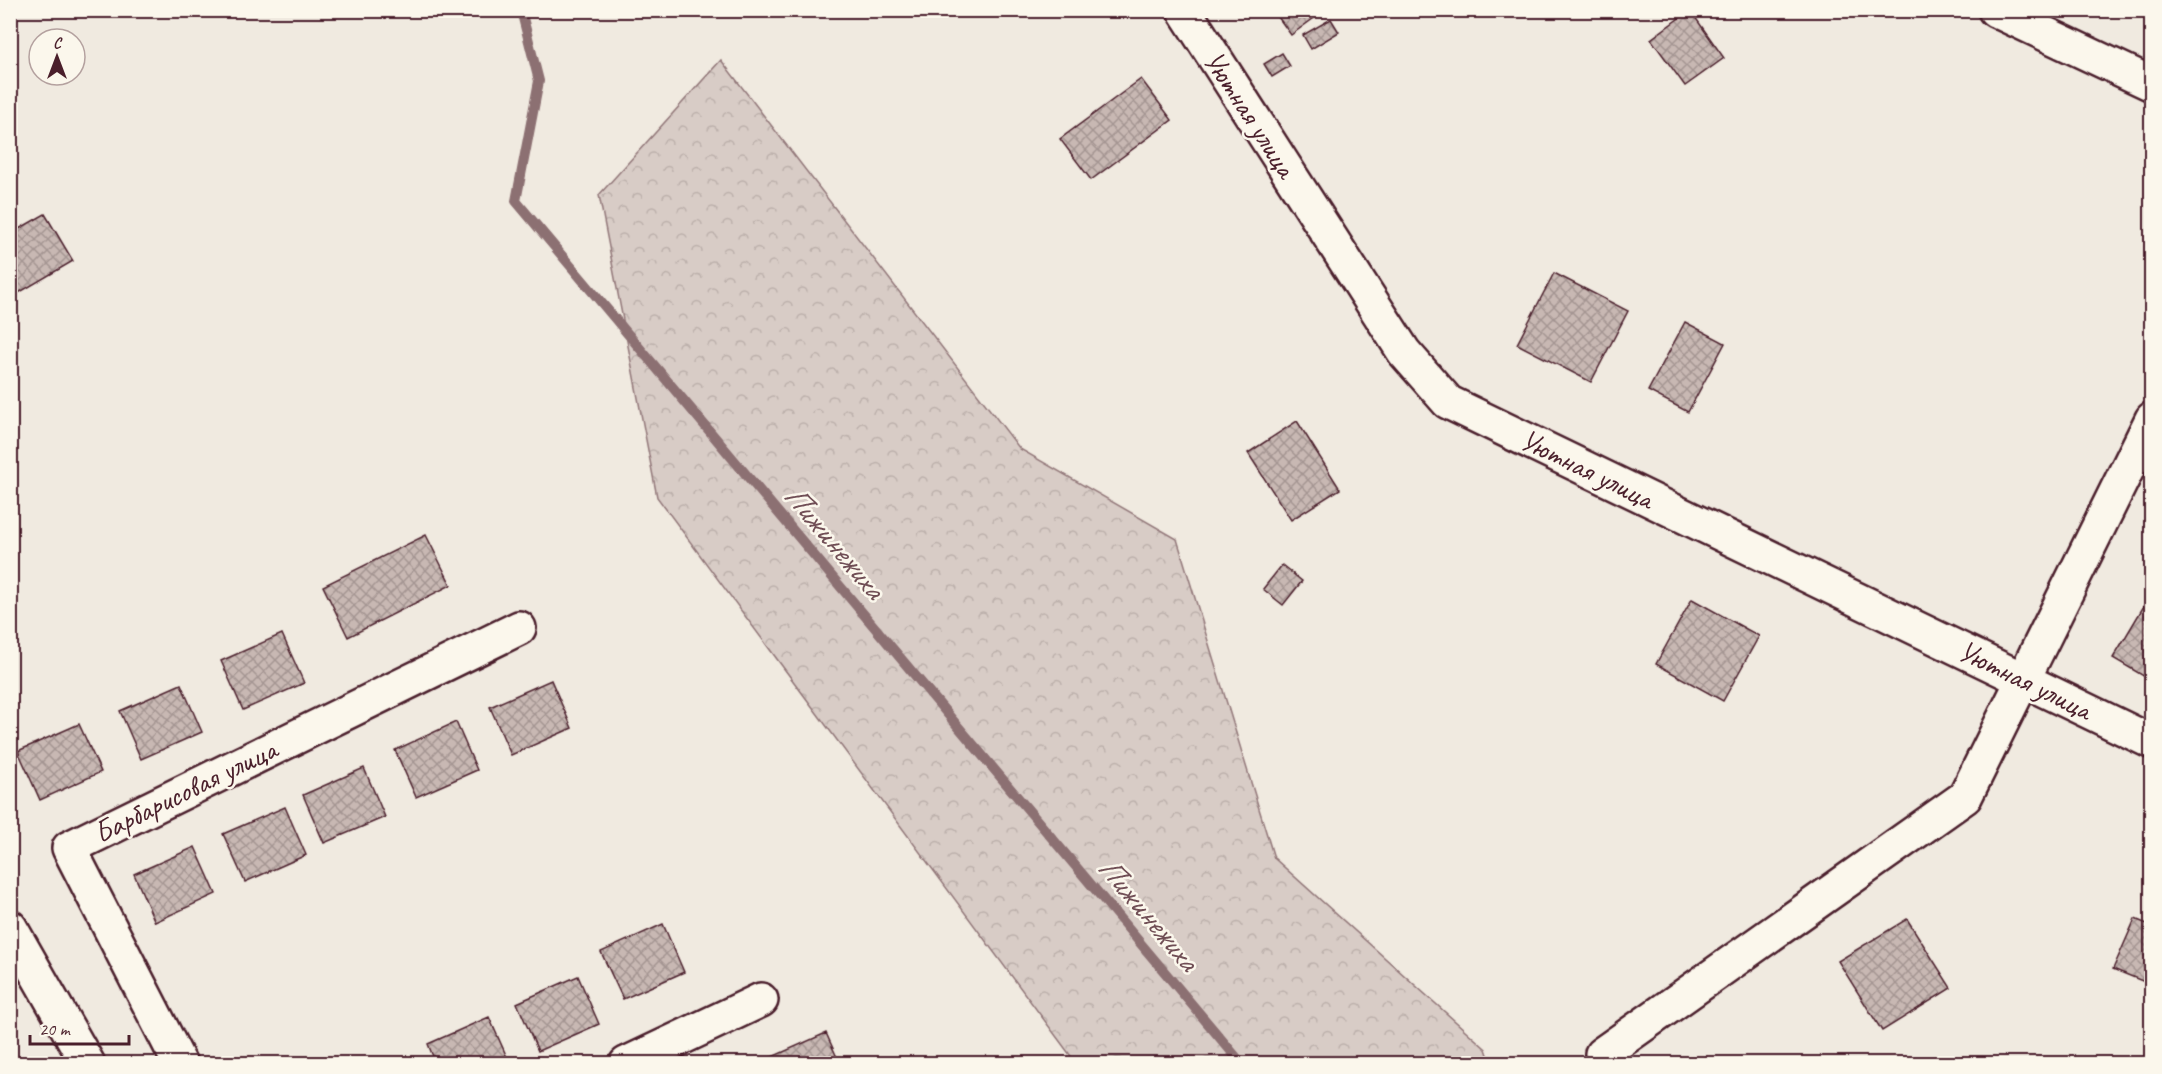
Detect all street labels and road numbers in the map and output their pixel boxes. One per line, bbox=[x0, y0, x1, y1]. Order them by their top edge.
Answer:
street label: Уютная улица bbox=[1195, 43, 1307, 187]
street label: Уютная улица bbox=[1514, 420, 1662, 519]
street label: Уютная улица bbox=[1952, 631, 2100, 730]
street label: Барбарисовая улица bbox=[87, 729, 285, 852]

